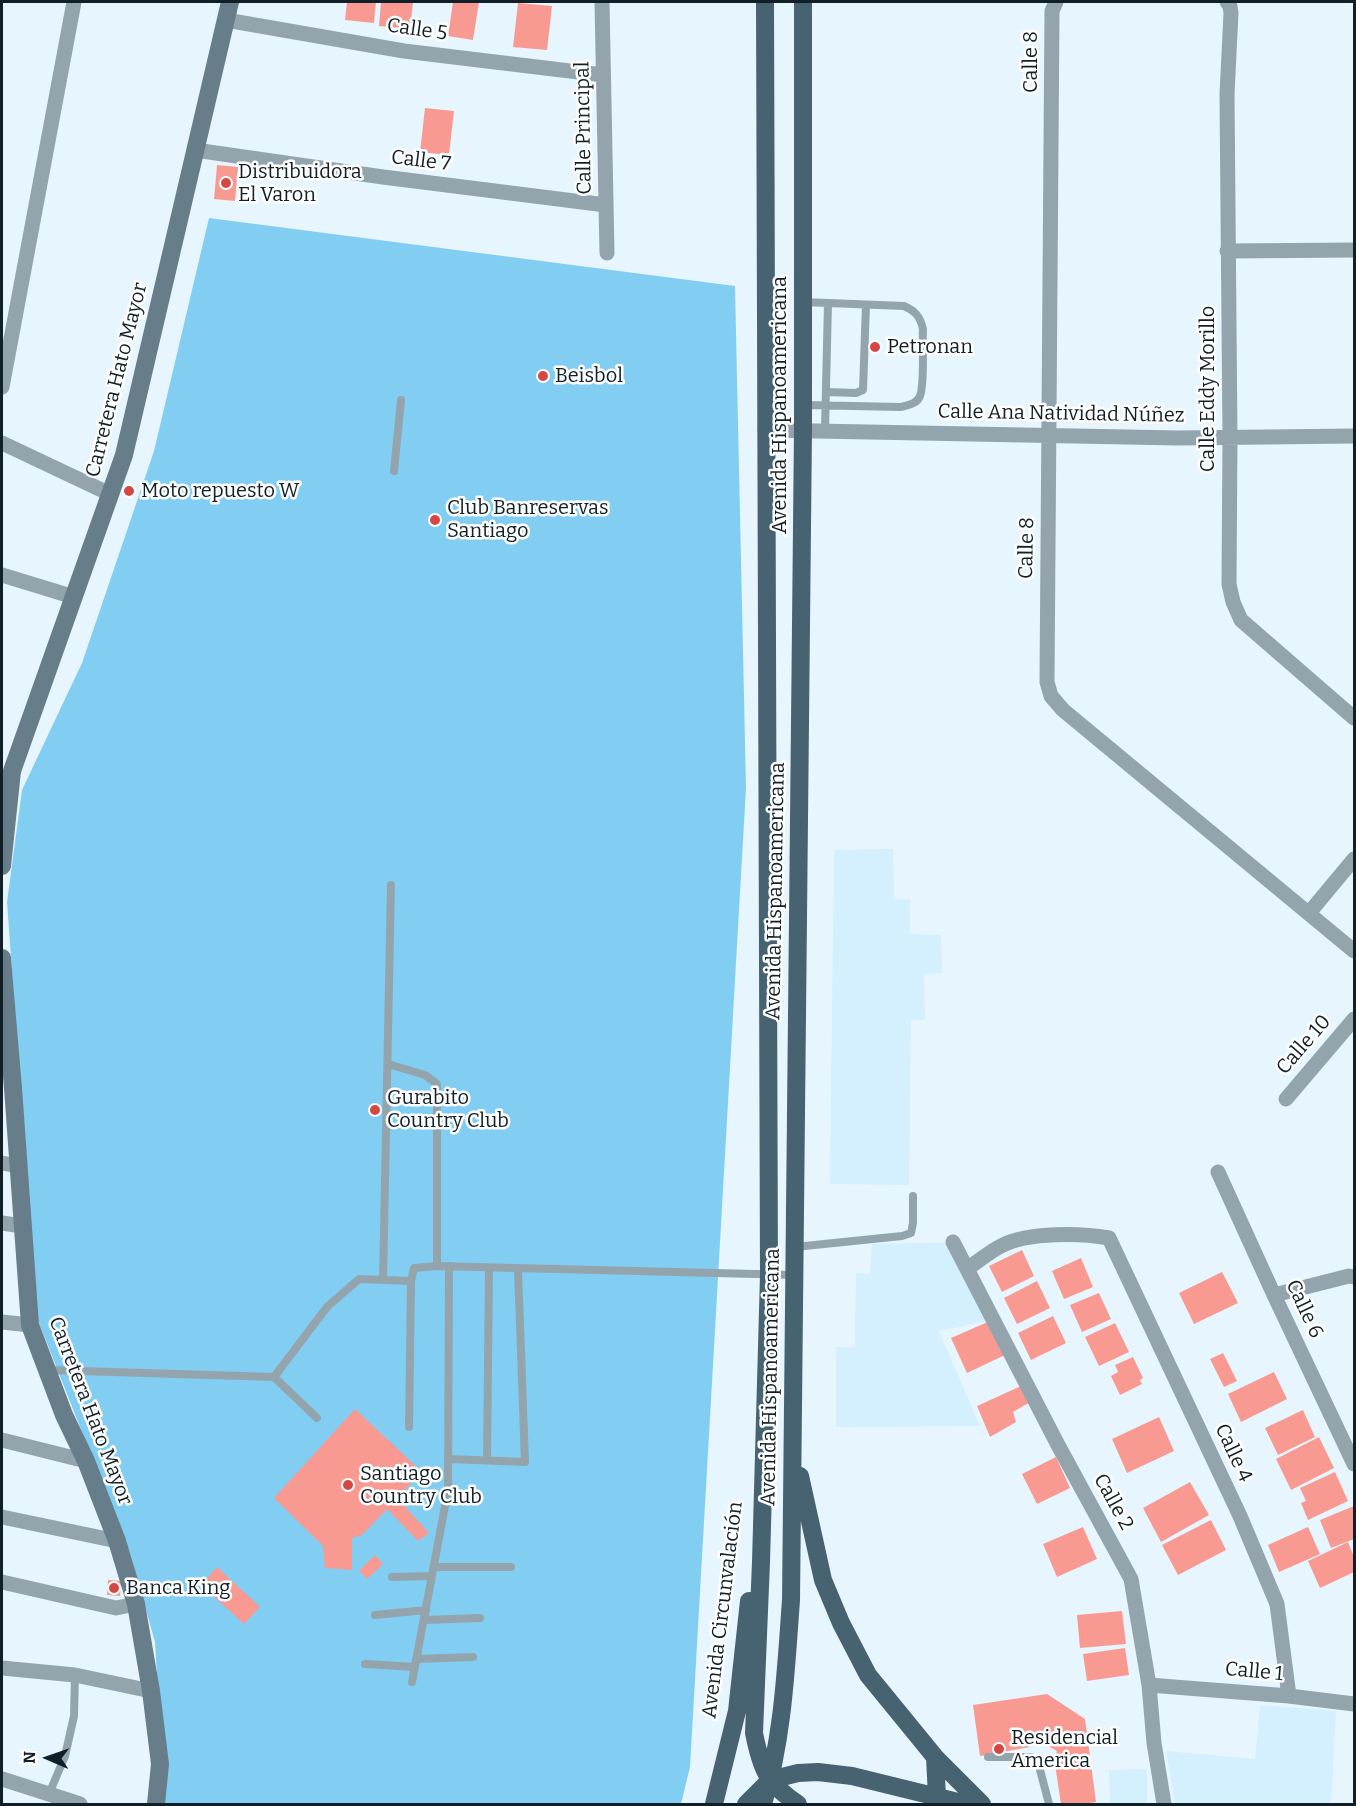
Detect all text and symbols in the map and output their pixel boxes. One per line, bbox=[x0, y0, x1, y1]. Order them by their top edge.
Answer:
street label: Calle 5 bbox=[385, 14, 449, 46]
street label: Calle 8 bbox=[1019, 31, 1043, 93]
street label: Calle Principal bbox=[571, 61, 597, 195]
street label: Calle 7 bbox=[390, 145, 452, 177]
place label: Distribuidora El Varon bbox=[238, 160, 362, 207]
marker: Distribuidora El Varon bbox=[219, 176, 233, 190]
street label: Avenida Hispanoamericana bbox=[768, 276, 792, 534]
street label: Carretera Hato Mayor bbox=[81, 280, 153, 480]
street label: Calle Eddy Morillo bbox=[1196, 306, 1220, 472]
place label: Petronan bbox=[887, 335, 973, 359]
marker: Petronan bbox=[868, 340, 882, 354]
place label: Beisbol bbox=[555, 364, 623, 388]
marker: Beisbol bbox=[536, 369, 550, 383]
street label: Calle Ana Natividad Núñez bbox=[937, 400, 1185, 428]
place label: Moto repuesto W bbox=[141, 479, 300, 503]
marker: Moto repuesto W bbox=[122, 484, 136, 498]
place label: Club Banreservas Santiago bbox=[447, 496, 609, 543]
marker: Club Banreservas Santiago bbox=[428, 513, 442, 527]
street label: Calle 8 bbox=[1014, 517, 1040, 579]
street label: Avenida Hispanoamericana bbox=[762, 762, 790, 1020]
street label: Calle 10 bbox=[1272, 1010, 1336, 1080]
place label: Gurabito Country Club bbox=[387, 1086, 509, 1133]
marker: Gurabito Country Club bbox=[368, 1103, 382, 1117]
street label: Avenida Hispanoamericana bbox=[757, 1248, 785, 1506]
street label: Calle 6 bbox=[1280, 1276, 1328, 1342]
street label: Carretera Hato Mayor bbox=[43, 1313, 137, 1509]
street label: Calle 4 bbox=[1209, 1420, 1257, 1486]
place label: Santiago Country Club bbox=[360, 1462, 482, 1509]
street label: Calle 2 bbox=[1088, 1470, 1138, 1534]
marker: Santiago Country Club bbox=[341, 1478, 355, 1492]
street label: Avenida Circunvalación bbox=[698, 1500, 748, 1720]
place label: Banca King bbox=[126, 1576, 231, 1600]
marker: Banca King bbox=[107, 1581, 121, 1595]
street label: Calle 1 bbox=[1224, 1658, 1284, 1686]
place label: Residencial America bbox=[1011, 1726, 1118, 1773]
north arrow bbox=[18, 1728, 78, 1788]
marker: Residencial America bbox=[992, 1742, 1006, 1756]
text: N bbox=[20, 1751, 39, 1764]

